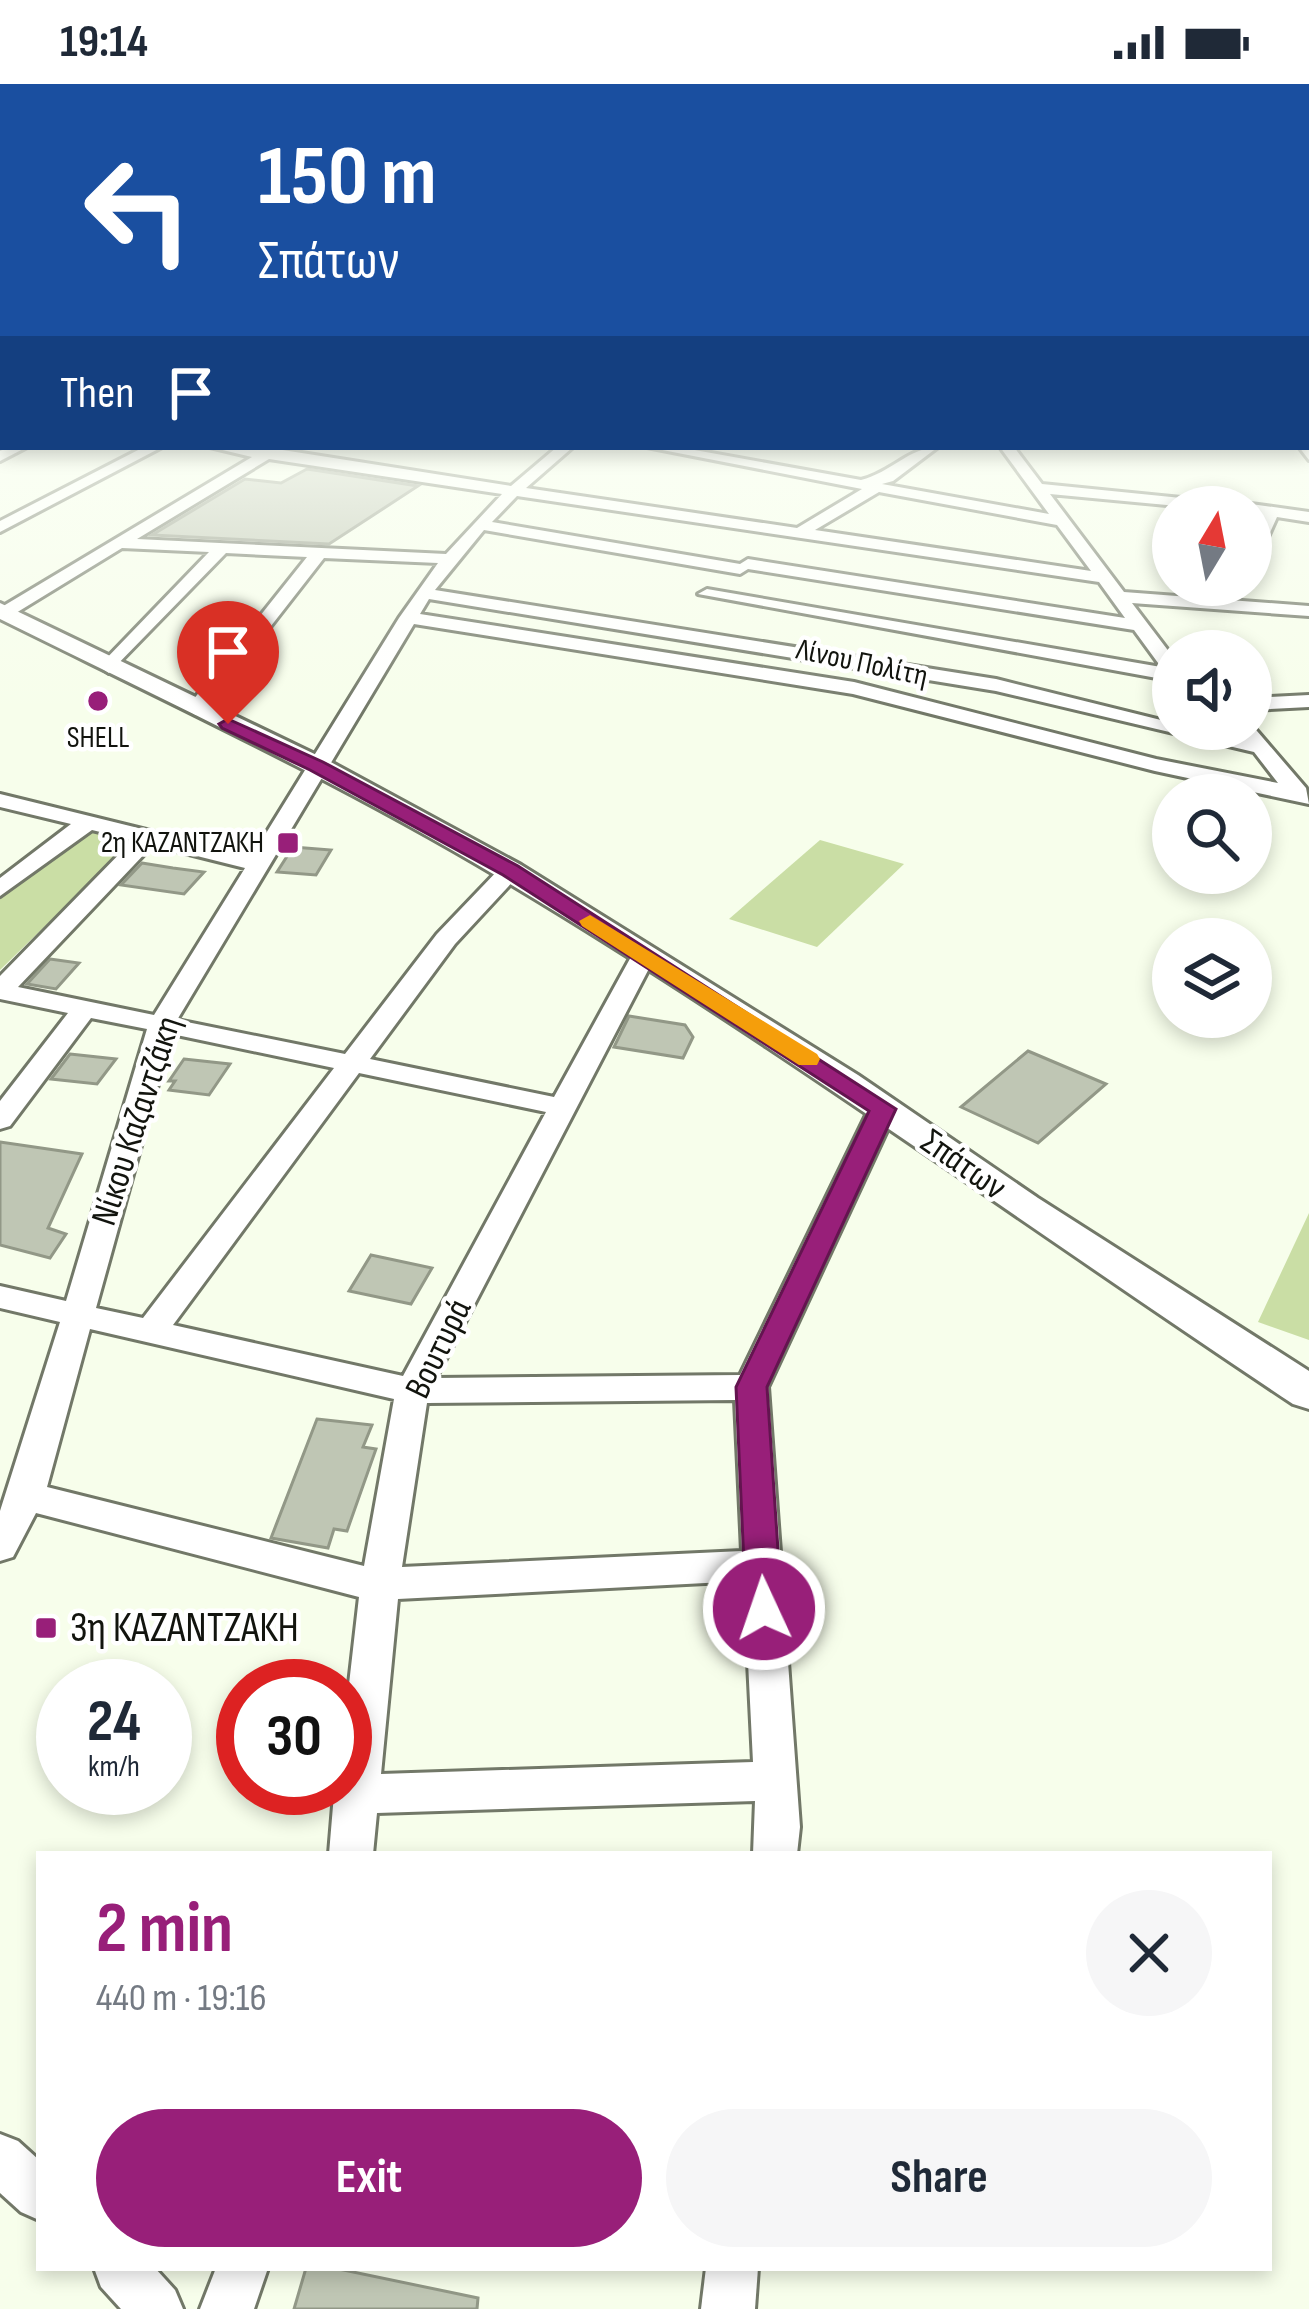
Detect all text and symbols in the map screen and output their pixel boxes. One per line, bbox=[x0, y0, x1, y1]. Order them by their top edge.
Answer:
text: 19:14 bbox=[60, 15, 148, 70]
text: 150 m bbox=[258, 127, 437, 228]
icon: left bbox=[60, 132, 216, 288]
text: Σπάτων bbox=[258, 229, 399, 294]
icon: arrive bbox=[158, 360, 224, 426]
text: Then bbox=[60, 366, 134, 421]
north arrow bbox=[1152, 486, 1272, 606]
map controls bbox=[1152, 486, 1272, 1038]
pin bbox=[177, 601, 279, 724]
icon: arrive bbox=[195, 619, 261, 685]
button: sound bbox=[1152, 630, 1272, 750]
street label: Λίνου Πολίτη bbox=[792, 631, 931, 694]
marker: SHELL bbox=[85, 688, 111, 714]
place label: SHELL bbox=[67, 720, 129, 756]
button: search bbox=[1152, 774, 1272, 894]
place label: 2η ΚΑΖΑΝΤΖΑΚΗ bbox=[101, 825, 264, 861]
marker: 2η ΚΑΖΑΝΤΖΑΚΗ bbox=[275, 830, 301, 856]
button: layers bbox=[1152, 918, 1272, 1038]
street label: Νίκου Καζαντζάκη bbox=[83, 1011, 191, 1231]
street label: Σπάτων bbox=[912, 1120, 1014, 1210]
street label: Βουτυρά bbox=[397, 1292, 481, 1406]
position arrow bbox=[701, 1546, 827, 1672]
place label: 3η ΚΑΖΑΝΤΖΑΚΗ bbox=[70, 1603, 299, 1654]
marker: 3η ΚΑΖΑΝΤΖΑΚΗ bbox=[33, 1615, 59, 1641]
speed limit sign: 30 bbox=[216, 1659, 372, 1815]
text: 24 bbox=[87, 1686, 141, 1758]
text: km/h bbox=[88, 1749, 140, 1785]
text: 2 min bbox=[96, 1886, 233, 1973]
button: close bbox=[1086, 1890, 1212, 2016]
text: 440 m · 19:16 bbox=[96, 1975, 267, 2022]
button: Exit bbox=[96, 2109, 642, 2247]
button: Share bbox=[666, 2109, 1212, 2247]

